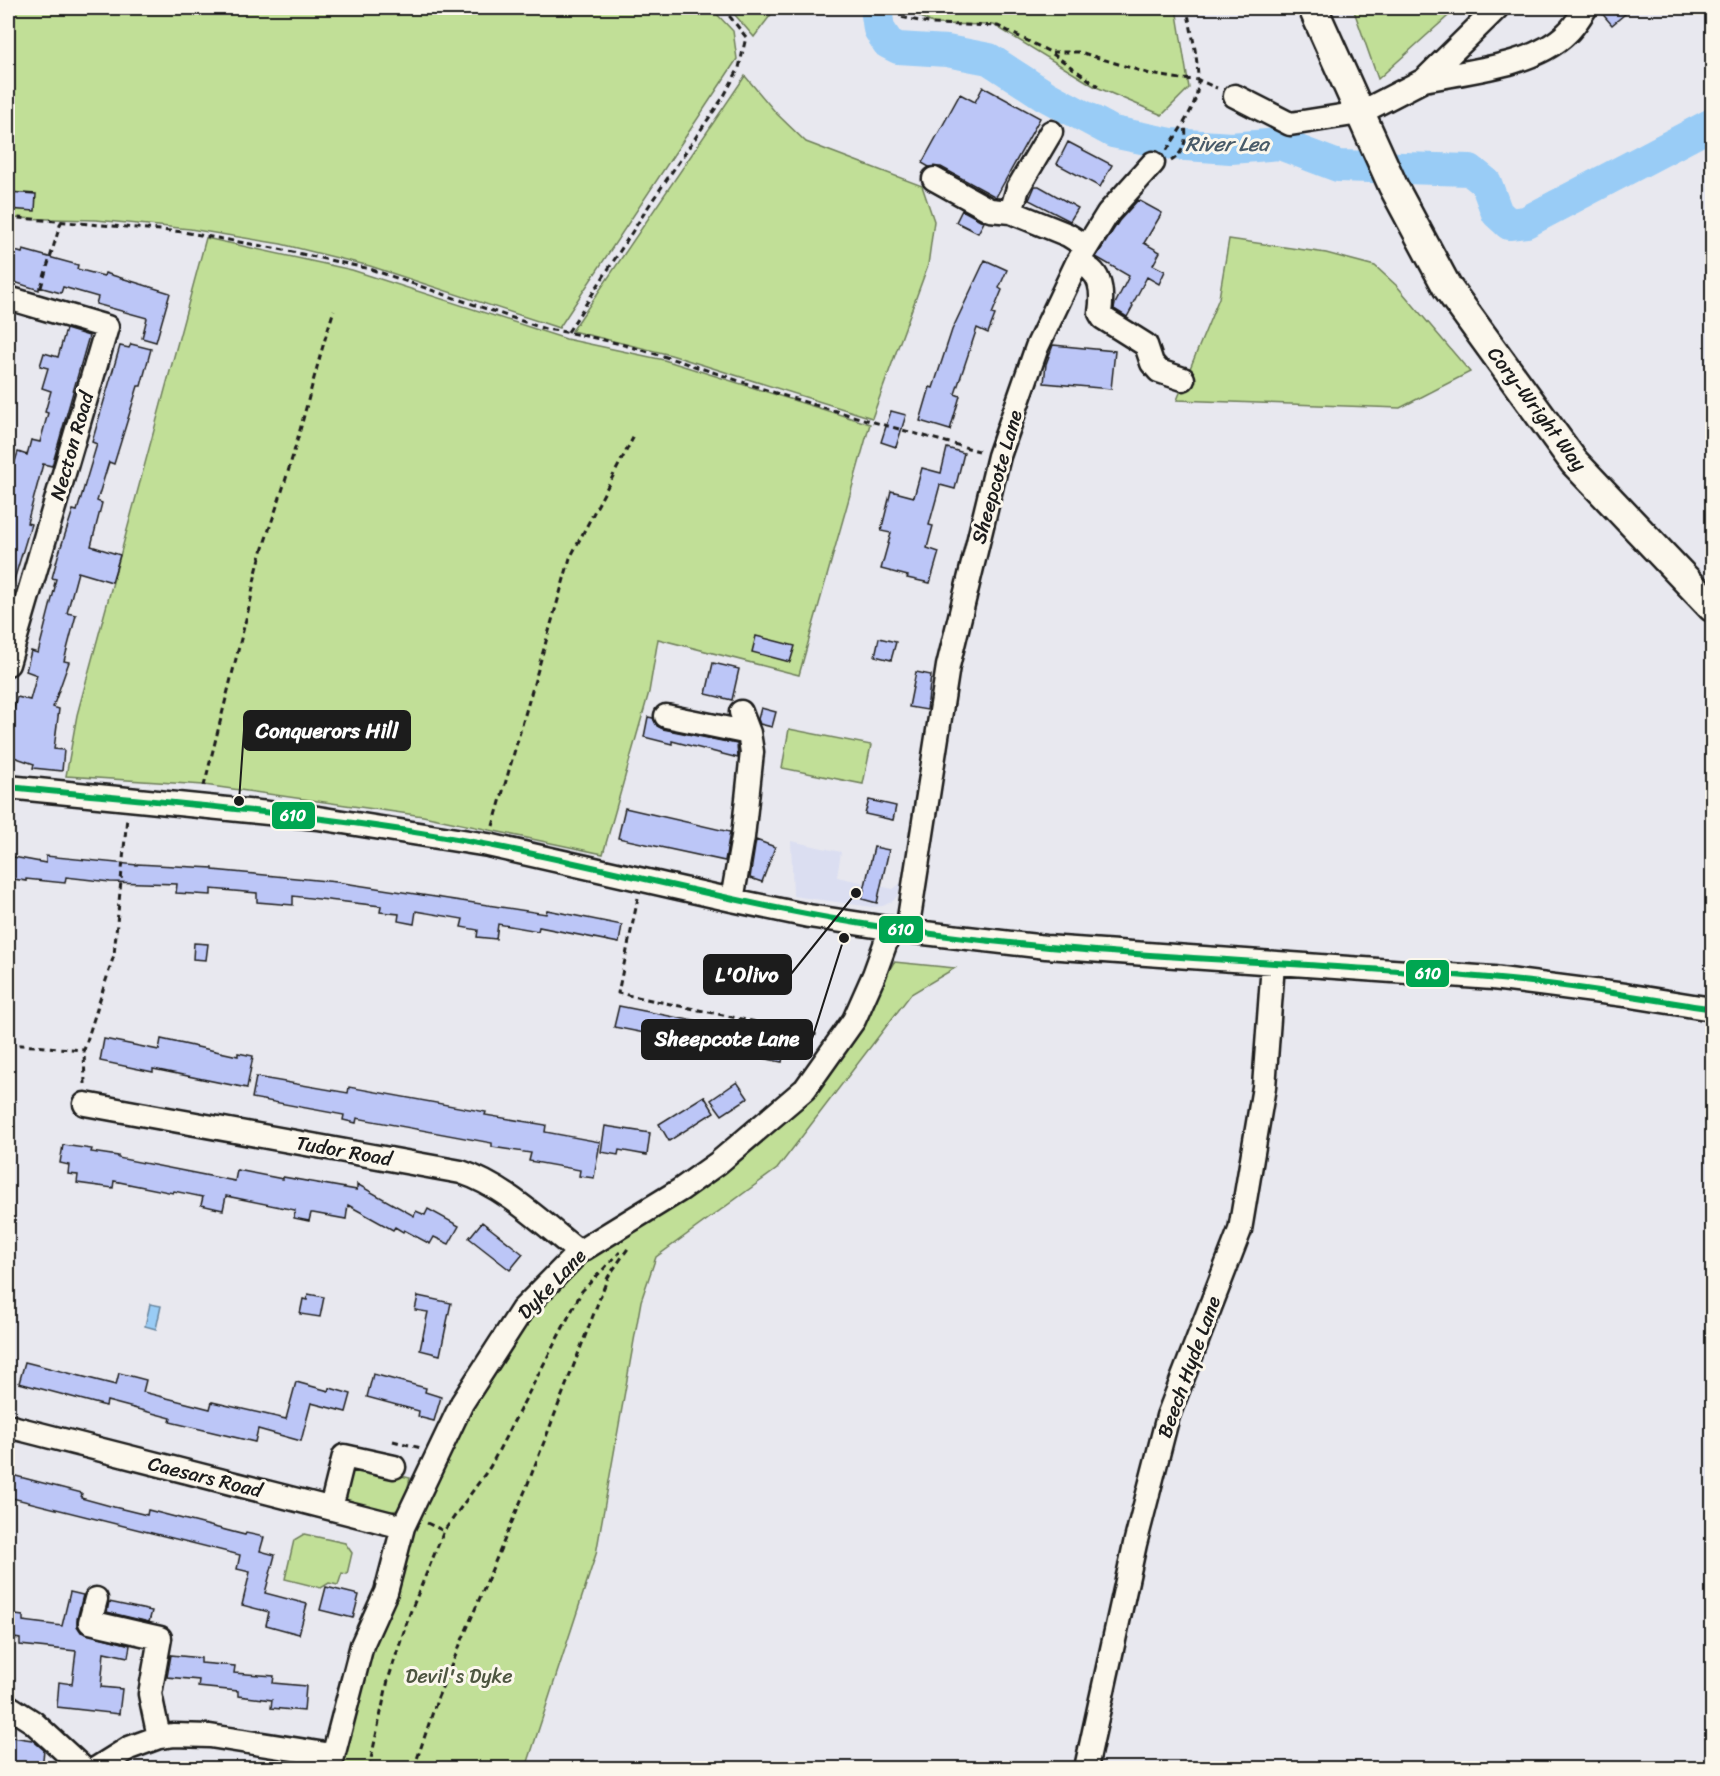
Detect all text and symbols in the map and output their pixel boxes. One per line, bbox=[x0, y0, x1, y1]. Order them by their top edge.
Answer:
water label: River Lea bbox=[1185, 125, 1270, 163]
street label: Cory-Wright Way bbox=[1478, 339, 1596, 480]
street label: Necton Road bbox=[40, 386, 105, 505]
street label: Sheepcote Lane bbox=[961, 406, 1033, 548]
callout: Conquerors Hill bbox=[244, 711, 410, 750]
text: Conquerors Hill bbox=[255, 712, 399, 750]
line badge: 610 bbox=[271, 801, 316, 830]
text: 610 bbox=[279, 801, 306, 830]
line badge: 610 bbox=[878, 915, 924, 944]
text: 610 bbox=[887, 915, 914, 944]
callout: L'Olivo bbox=[704, 955, 791, 994]
text: L'Olivo bbox=[715, 956, 779, 994]
line badge: 610 bbox=[1405, 959, 1450, 988]
text: 610 bbox=[1414, 959, 1441, 988]
callout: Sheepcote Lane bbox=[642, 1020, 812, 1059]
text: Sheepcote Lane bbox=[654, 1020, 800, 1058]
street label: Tudor Road bbox=[293, 1125, 396, 1177]
street label: Dyke Lane bbox=[509, 1240, 595, 1328]
street label: Beech Hyde Lane bbox=[1147, 1291, 1231, 1443]
street label: Caesars Road bbox=[144, 1446, 267, 1508]
park label: Devil's Dyke bbox=[406, 1659, 512, 1694]

